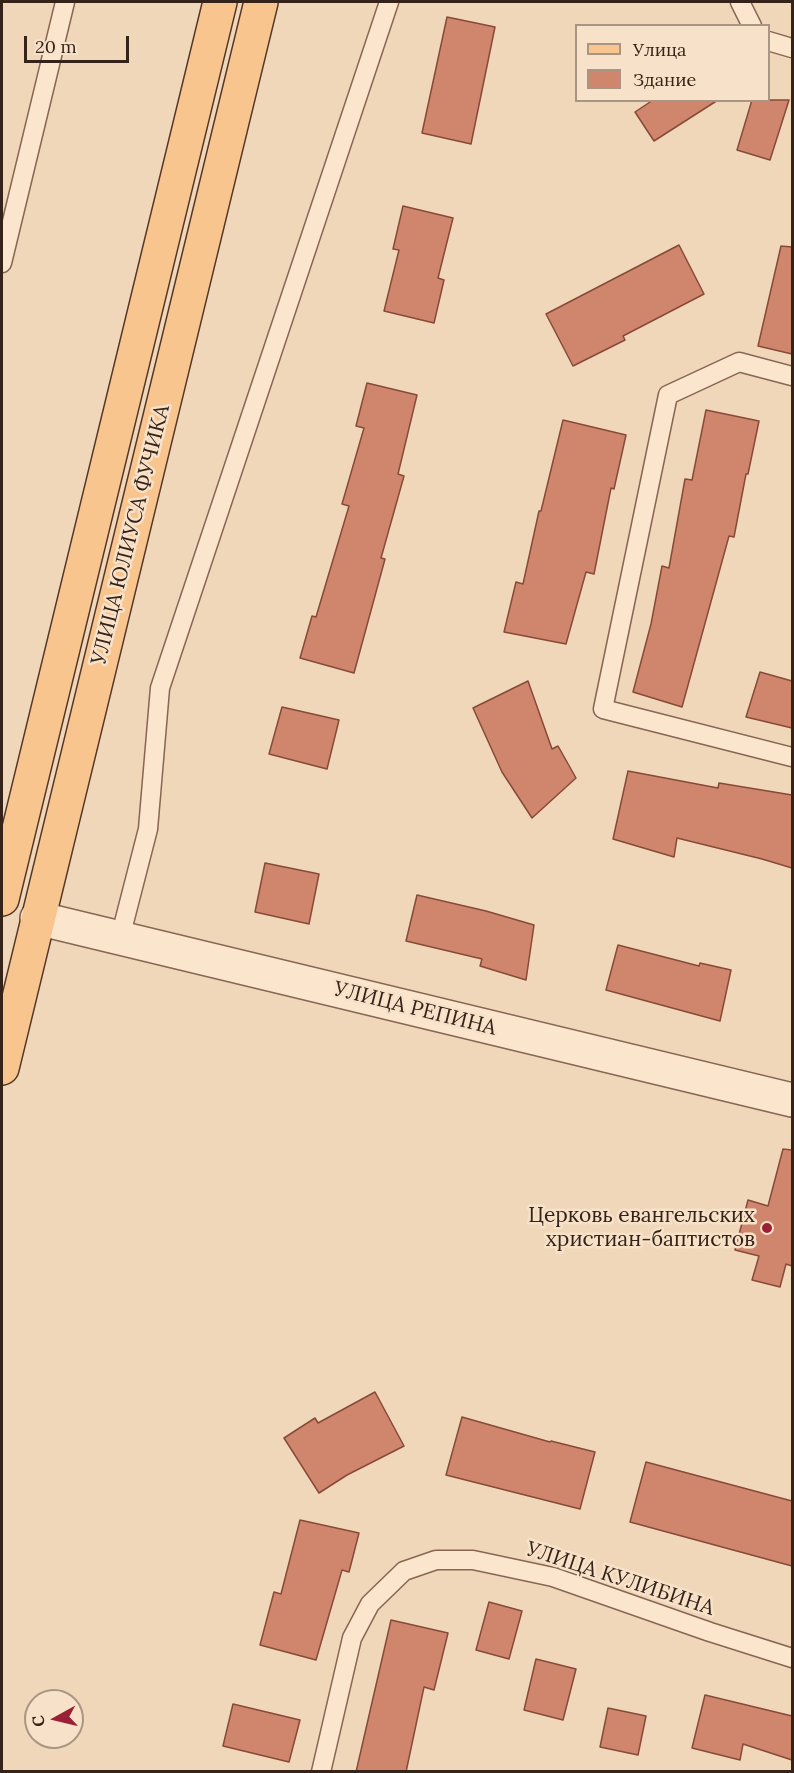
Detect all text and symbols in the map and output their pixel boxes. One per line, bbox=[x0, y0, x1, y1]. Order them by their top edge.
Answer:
scale bar bbox=[27, 24, 132, 62]
legend bbox=[575, 24, 770, 102]
text: 20 m bbox=[35, 35, 77, 58]
text: Улица bbox=[633, 38, 686, 61]
text: Здание bbox=[633, 68, 696, 91]
street label: УЛИЦА ЮЛИУСА ФУЧИКА bbox=[86, 402, 176, 668]
street label: УЛИЦА РЕПИНА bbox=[331, 977, 499, 1041]
place label: Церковь евангельских христиан-баптистов bbox=[528, 1203, 755, 1253]
marker: Церковь евангельских христиан-баптистов bbox=[760, 1221, 774, 1235]
street label: УЛИЦА КУЛИБИНА bbox=[523, 1537, 717, 1621]
north arrow bbox=[24, 1689, 84, 1749]
text: С bbox=[27, 1714, 49, 1728]

